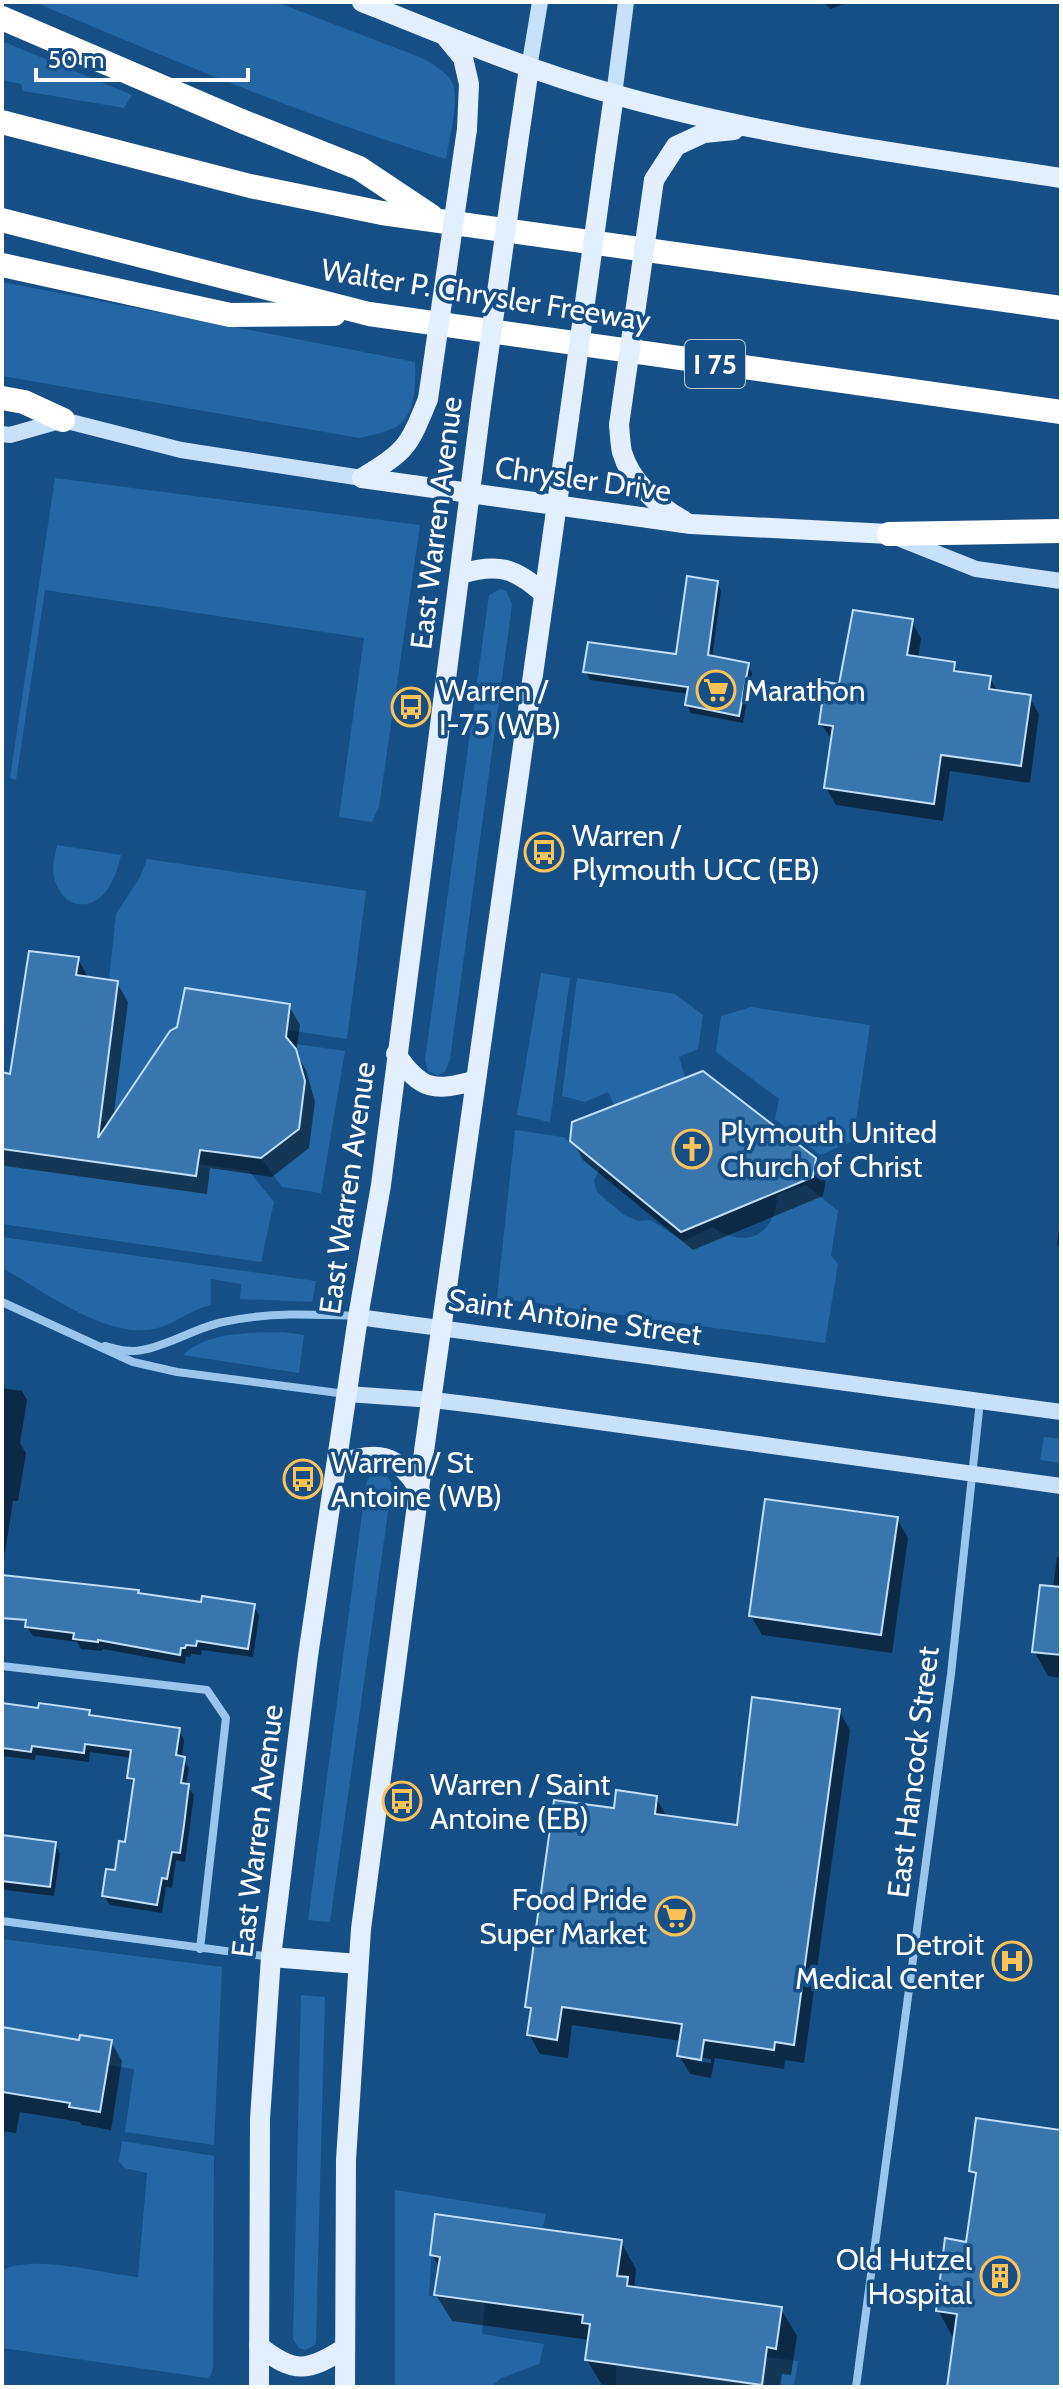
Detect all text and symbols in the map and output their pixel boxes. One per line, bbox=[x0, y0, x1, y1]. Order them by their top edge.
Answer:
scale bar bbox=[36, 32, 248, 82]
text: 50 m bbox=[48, 45, 104, 74]
street label: Walter P. Chrysler Freeway bbox=[319, 251, 653, 339]
road number: I 75 bbox=[685, 340, 745, 388]
street label: East Warren Avenue bbox=[402, 394, 470, 652]
street label: Chrysler Drive bbox=[493, 448, 673, 510]
supermarket icon: Marathon bbox=[695, 669, 737, 711]
place label: Warren / I-75 (WB) bbox=[439, 672, 561, 743]
place label: Marathon bbox=[744, 672, 866, 709]
bus stop icon: Warren / I-75 (WB) bbox=[390, 686, 432, 728]
place label: Warren / Plymouth UCC (EB) bbox=[572, 817, 820, 888]
bus stop icon: Warren / Plymouth UCC (EB) bbox=[523, 831, 565, 873]
street label: East Warren Avenue bbox=[311, 1059, 383, 1317]
place label: Plymouth United Church of Christ bbox=[720, 1114, 937, 1185]
church icon: Plymouth United Church of Christ bbox=[671, 1128, 713, 1170]
street label: Saint Antoine Street bbox=[446, 1281, 704, 1353]
place label: Warren / St Antoine (WB) bbox=[331, 1444, 502, 1515]
bus stop icon: Warren / St Antoine (WB) bbox=[282, 1458, 324, 1500]
street label: East Hancock Street bbox=[879, 1644, 947, 1900]
street label: East Warren Avenue bbox=[223, 1702, 291, 1960]
place label: Warren / Saint Antoine (EB) bbox=[430, 1766, 610, 1837]
bus stop icon: Warren / Saint Antoine (EB) bbox=[381, 1780, 423, 1822]
place label: Food Pride Super Market bbox=[479, 1881, 647, 1952]
supermarket icon: Food Pride Super Market bbox=[654, 1895, 696, 1937]
place label: Detroit Medical Center bbox=[795, 1926, 985, 1997]
hospital icon: Detroit Medical Center bbox=[991, 1940, 1033, 1982]
place label: Old Hutzel Hospital bbox=[836, 2241, 972, 2312]
building icon: Old Hutzel Hospital bbox=[979, 2255, 1021, 2297]

